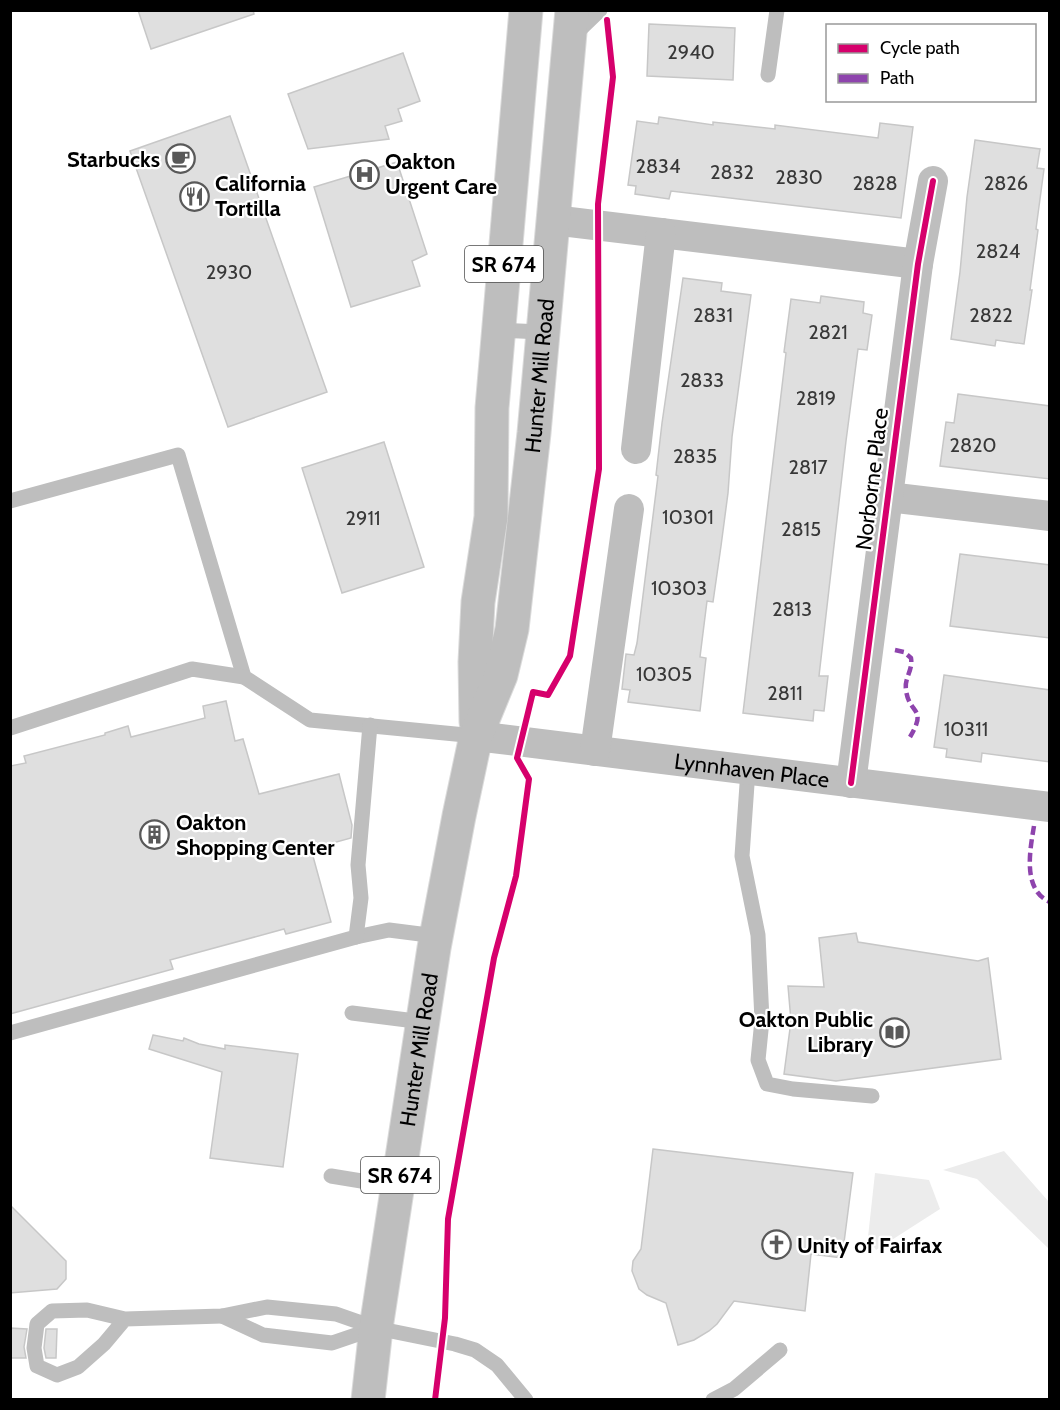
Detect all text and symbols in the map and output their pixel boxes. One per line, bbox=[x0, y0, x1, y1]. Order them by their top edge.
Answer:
legend bbox=[826, 24, 1036, 102]
text: Cycle path bbox=[880, 37, 960, 59]
house number: 2940 bbox=[667, 40, 715, 64]
text: Path bbox=[880, 67, 914, 89]
cafe icon: Starbucks bbox=[165, 143, 197, 175]
place label: Starbucks bbox=[67, 146, 160, 173]
place label: Oakton Urgent Care bbox=[385, 148, 497, 200]
house number: 2834 bbox=[636, 154, 681, 178]
hospital icon: Oakton Urgent Care bbox=[348, 158, 380, 190]
house number: 2832 bbox=[710, 160, 754, 184]
house number: 2830 bbox=[775, 165, 823, 189]
place label: California Tortilla bbox=[215, 170, 306, 222]
house number: 2828 bbox=[852, 171, 898, 195]
house number: 2826 bbox=[984, 171, 1028, 195]
restaurant icon: California Tortilla bbox=[178, 180, 210, 212]
house number: 2824 bbox=[976, 239, 1021, 263]
road number: SR 674 bbox=[465, 246, 543, 282]
house number: 2930 bbox=[206, 260, 252, 284]
street label: Hunter Mill Road bbox=[518, 297, 560, 454]
house number: 2831 bbox=[693, 303, 733, 327]
house number: 2822 bbox=[969, 303, 1013, 327]
house number: 2821 bbox=[808, 320, 848, 344]
house number: 2833 bbox=[680, 368, 724, 392]
house number: 2819 bbox=[796, 386, 836, 410]
street label: Norborne Place bbox=[850, 406, 894, 552]
house number: 2820 bbox=[949, 433, 997, 457]
house number: 2835 bbox=[673, 444, 717, 468]
house number: 2817 bbox=[788, 455, 828, 479]
house number: 10301 bbox=[662, 505, 714, 529]
house number: 2911 bbox=[346, 506, 380, 530]
house number: 2815 bbox=[781, 517, 821, 541]
house number: 10303 bbox=[651, 576, 707, 600]
house number: 2813 bbox=[772, 597, 812, 621]
house number: 10305 bbox=[636, 662, 692, 686]
house number: 2811 bbox=[767, 681, 803, 705]
house number: 10311 bbox=[944, 717, 988, 741]
street label: Lynnhaven Place bbox=[673, 747, 831, 793]
place label: Oakton Shopping Center bbox=[176, 809, 335, 861]
building icon: Oakton Shopping Center bbox=[139, 819, 171, 851]
street label: Hunter Mill Road bbox=[393, 971, 444, 1128]
place label: Oakton Public Library bbox=[739, 1006, 873, 1058]
library icon: Oakton Public Library bbox=[878, 1016, 910, 1048]
road number: SR 674 bbox=[361, 1157, 439, 1193]
church icon: Unity of Fairfax bbox=[760, 1229, 792, 1261]
place label: Unity of Fairfax bbox=[797, 1232, 943, 1259]

